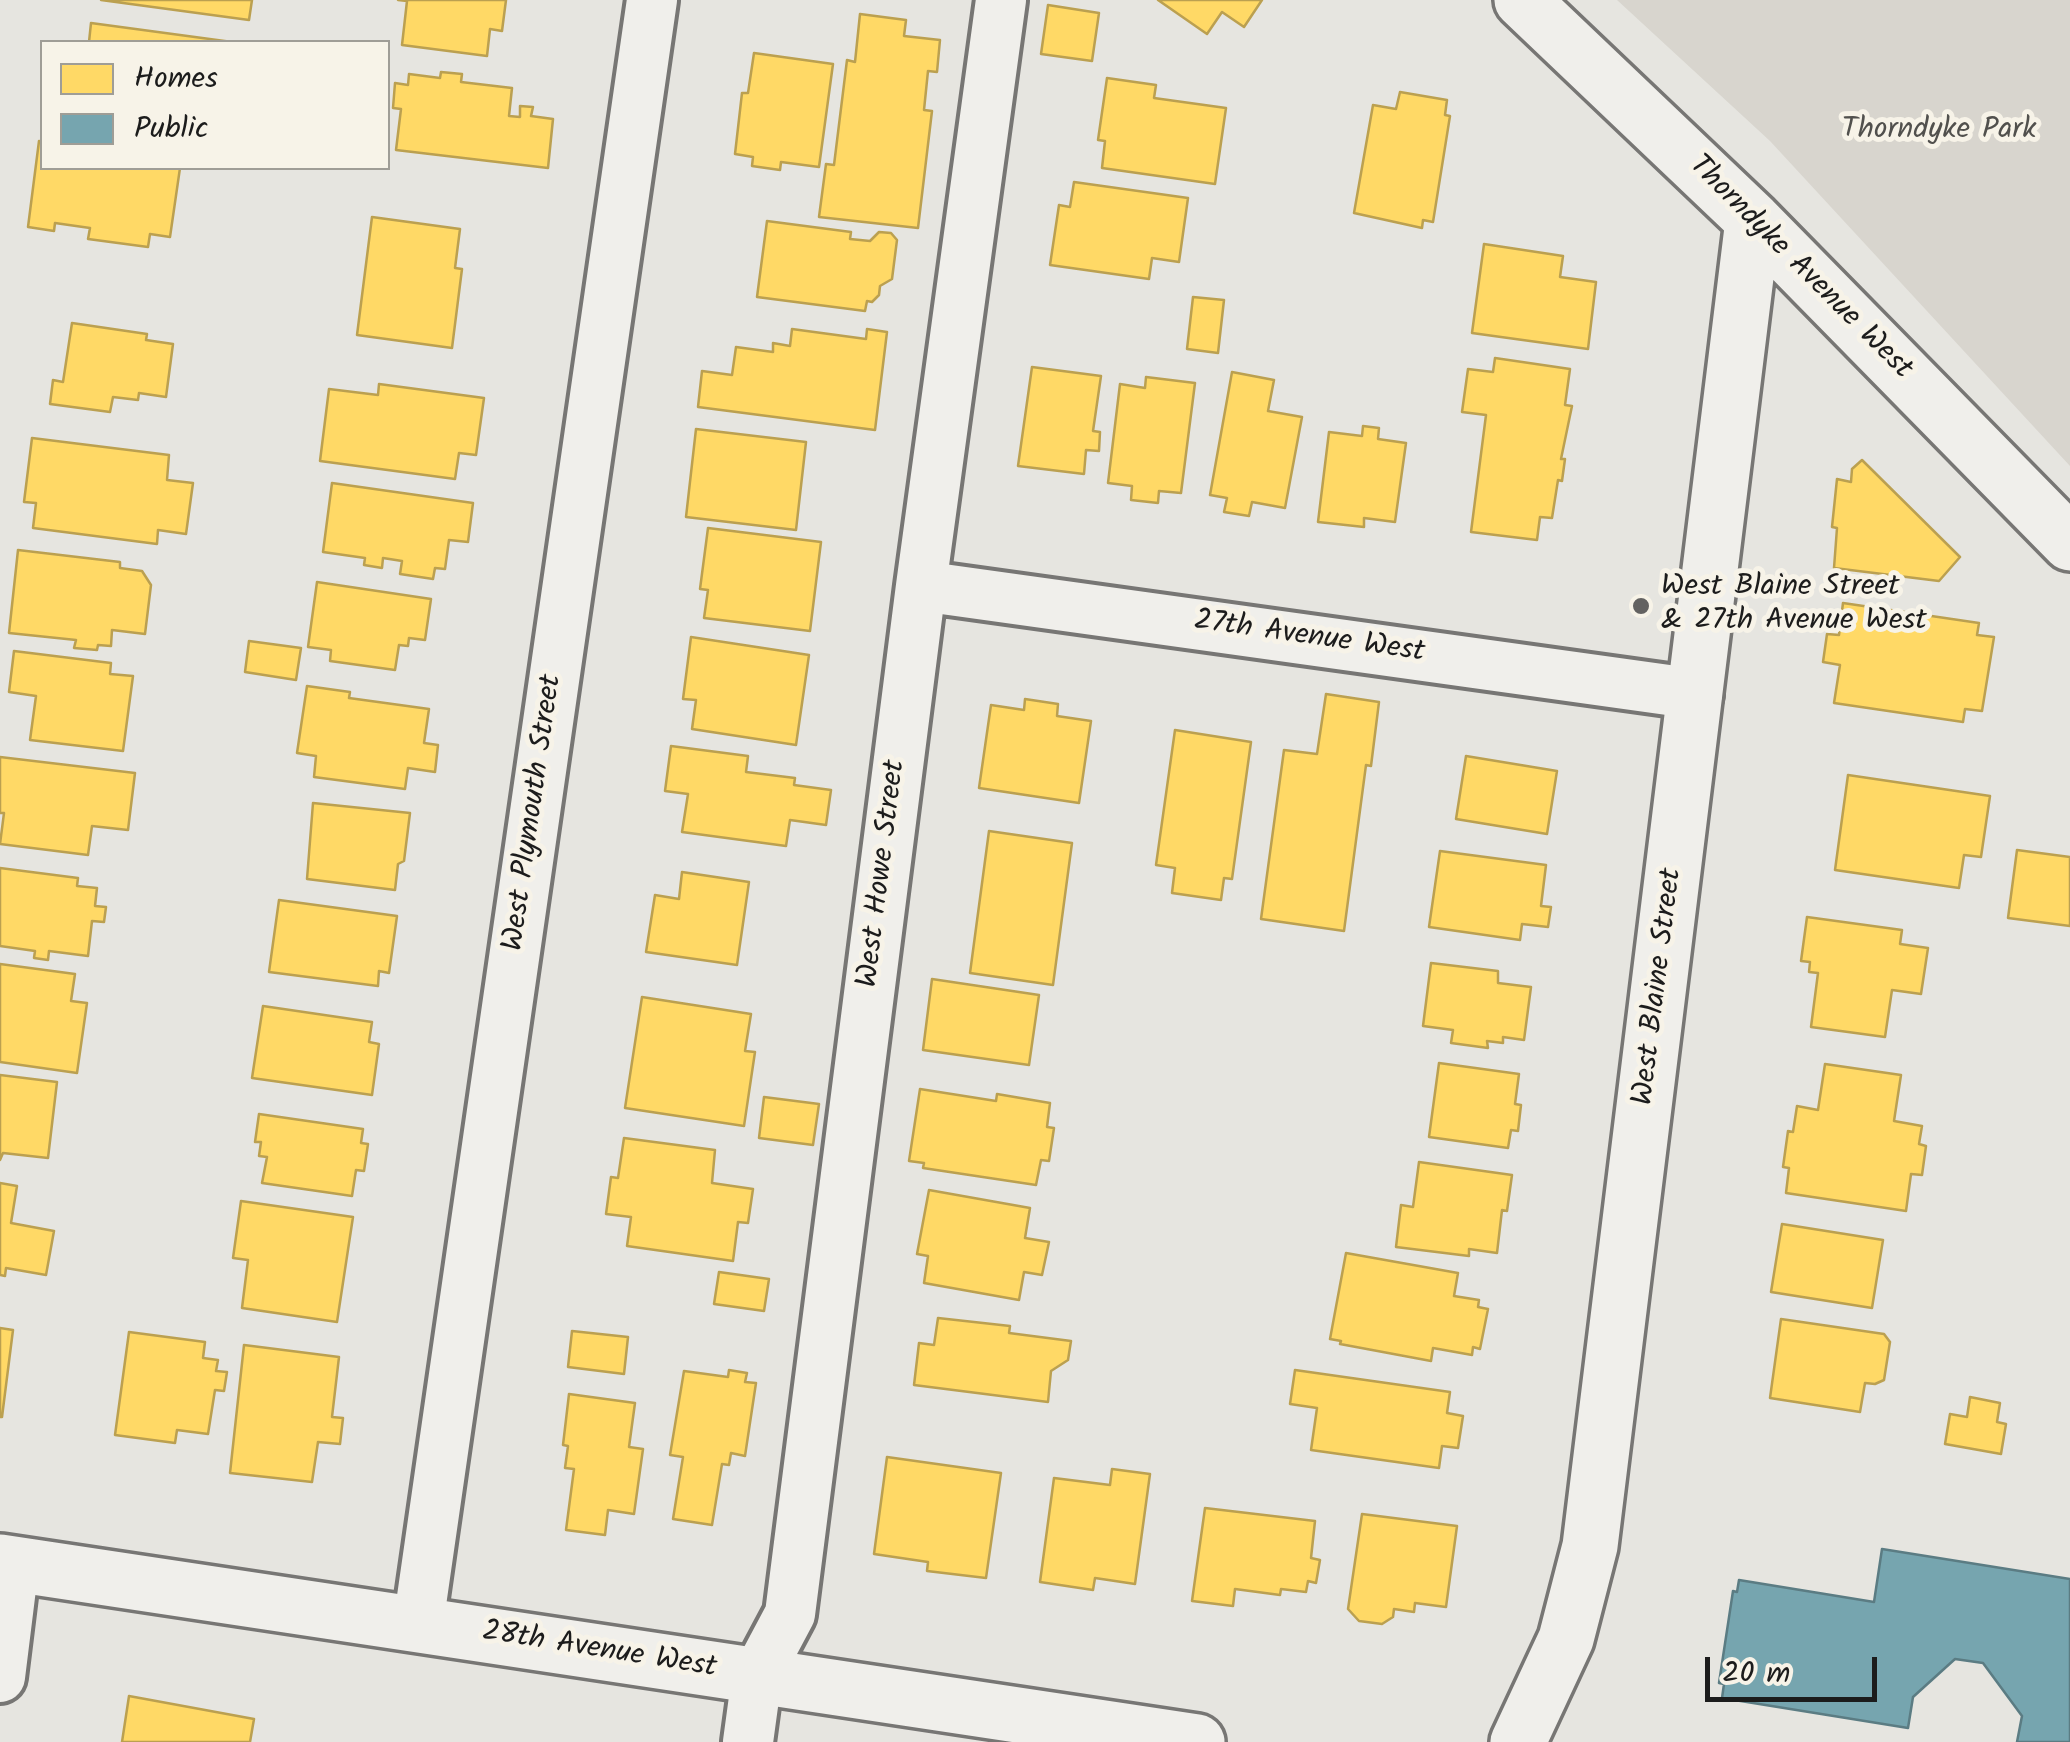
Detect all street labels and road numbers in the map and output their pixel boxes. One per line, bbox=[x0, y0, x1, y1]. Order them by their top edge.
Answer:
street label: Thorndyke Avenue West bbox=[1680, 150, 1918, 388]
street label: 27th Avenue West bbox=[1191, 605, 1427, 673]
street label: West Plymouth Street bbox=[498, 672, 572, 954]
street label: West Howe Street bbox=[852, 758, 916, 990]
street label: West Blaine Street bbox=[1628, 866, 1692, 1108]
street label: 28th Avenue West bbox=[479, 1616, 719, 1688]

